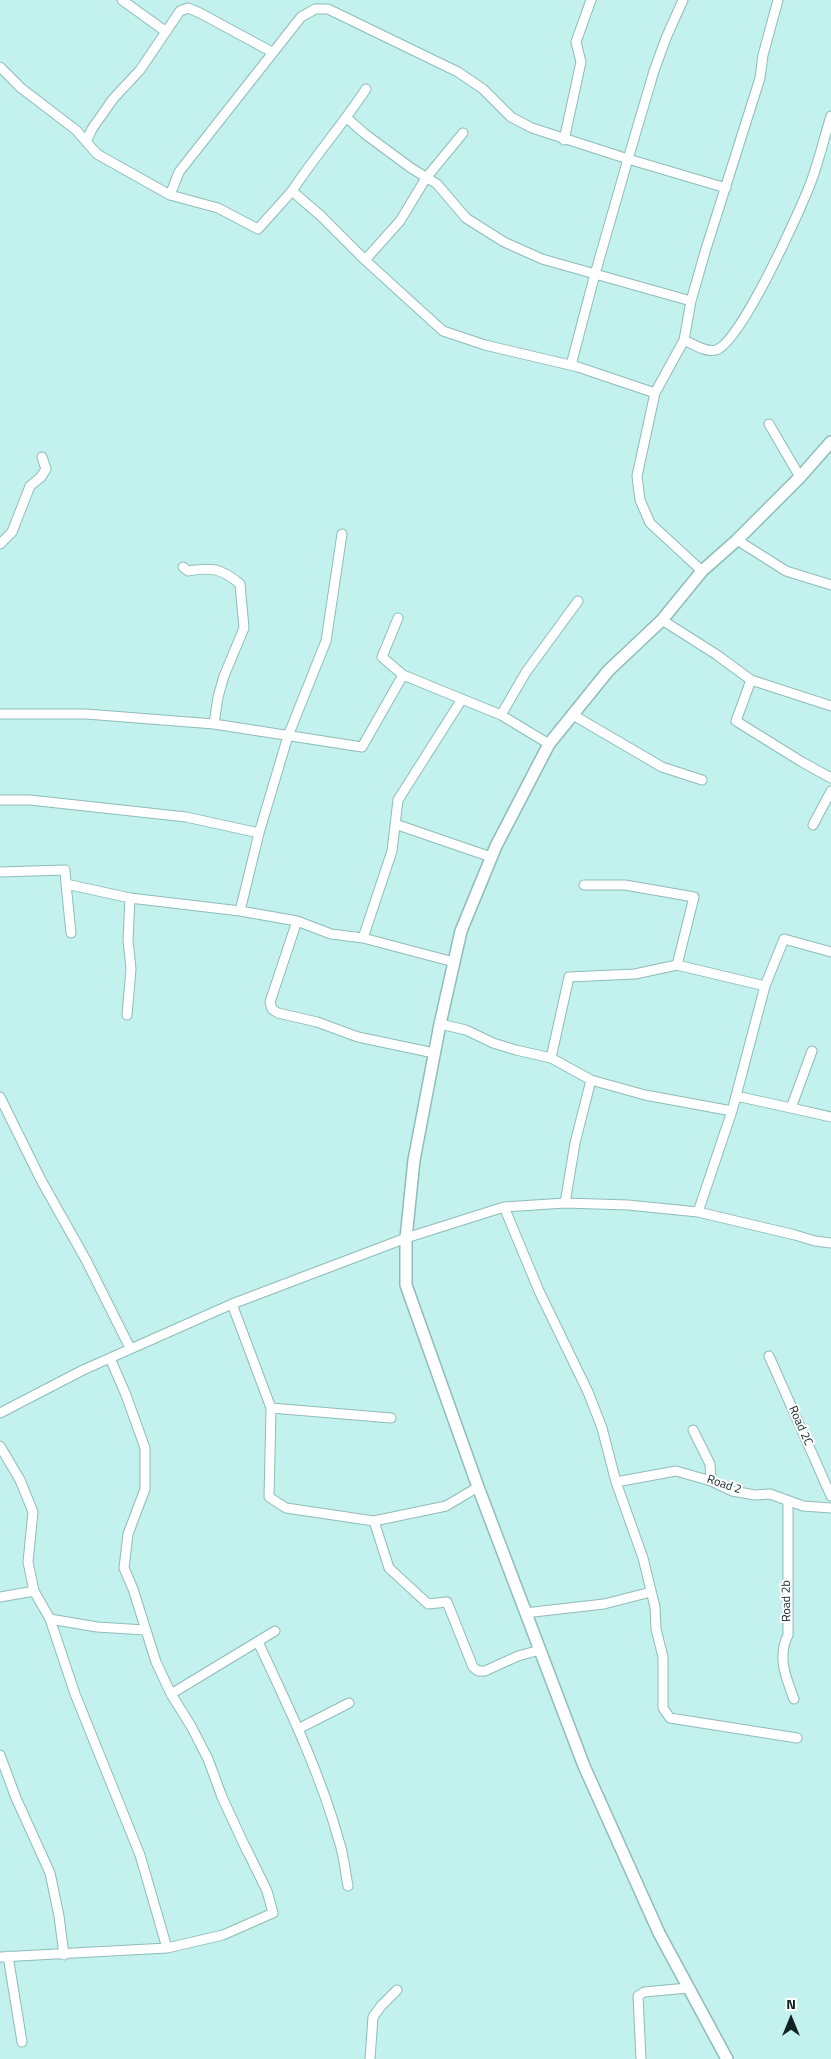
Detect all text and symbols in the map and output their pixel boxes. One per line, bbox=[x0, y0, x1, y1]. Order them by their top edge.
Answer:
street label: Road 2C bbox=[785, 1404, 815, 1448]
street label: Road 2 bbox=[705, 1472, 743, 1498]
street label: Road 2b bbox=[779, 1580, 795, 1622]
text: N bbox=[786, 1993, 796, 2014]
north arrow bbox=[766, 1994, 816, 2044]

